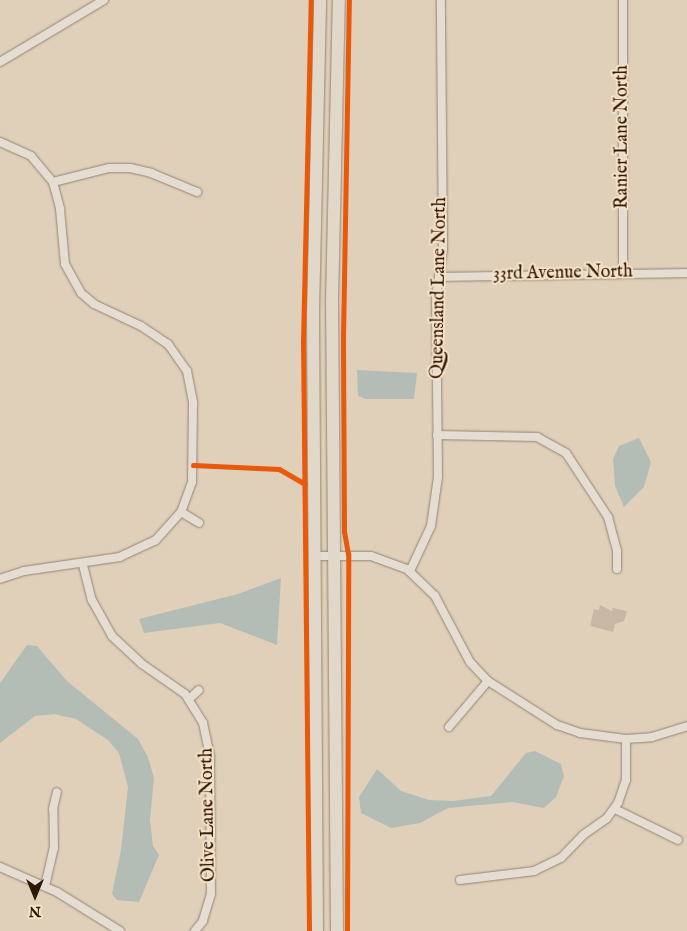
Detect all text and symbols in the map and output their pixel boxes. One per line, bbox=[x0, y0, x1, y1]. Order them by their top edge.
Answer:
street label: Ranier Lane North bbox=[612, 65, 634, 209]
street label: Queensland Lane North bbox=[428, 197, 452, 379]
street label: 33rd Avenue North bbox=[493, 262, 633, 286]
street label: Olive Lane North bbox=[197, 748, 221, 882]
north arrow bbox=[10, 871, 60, 921]
text: N bbox=[29, 902, 41, 920]

